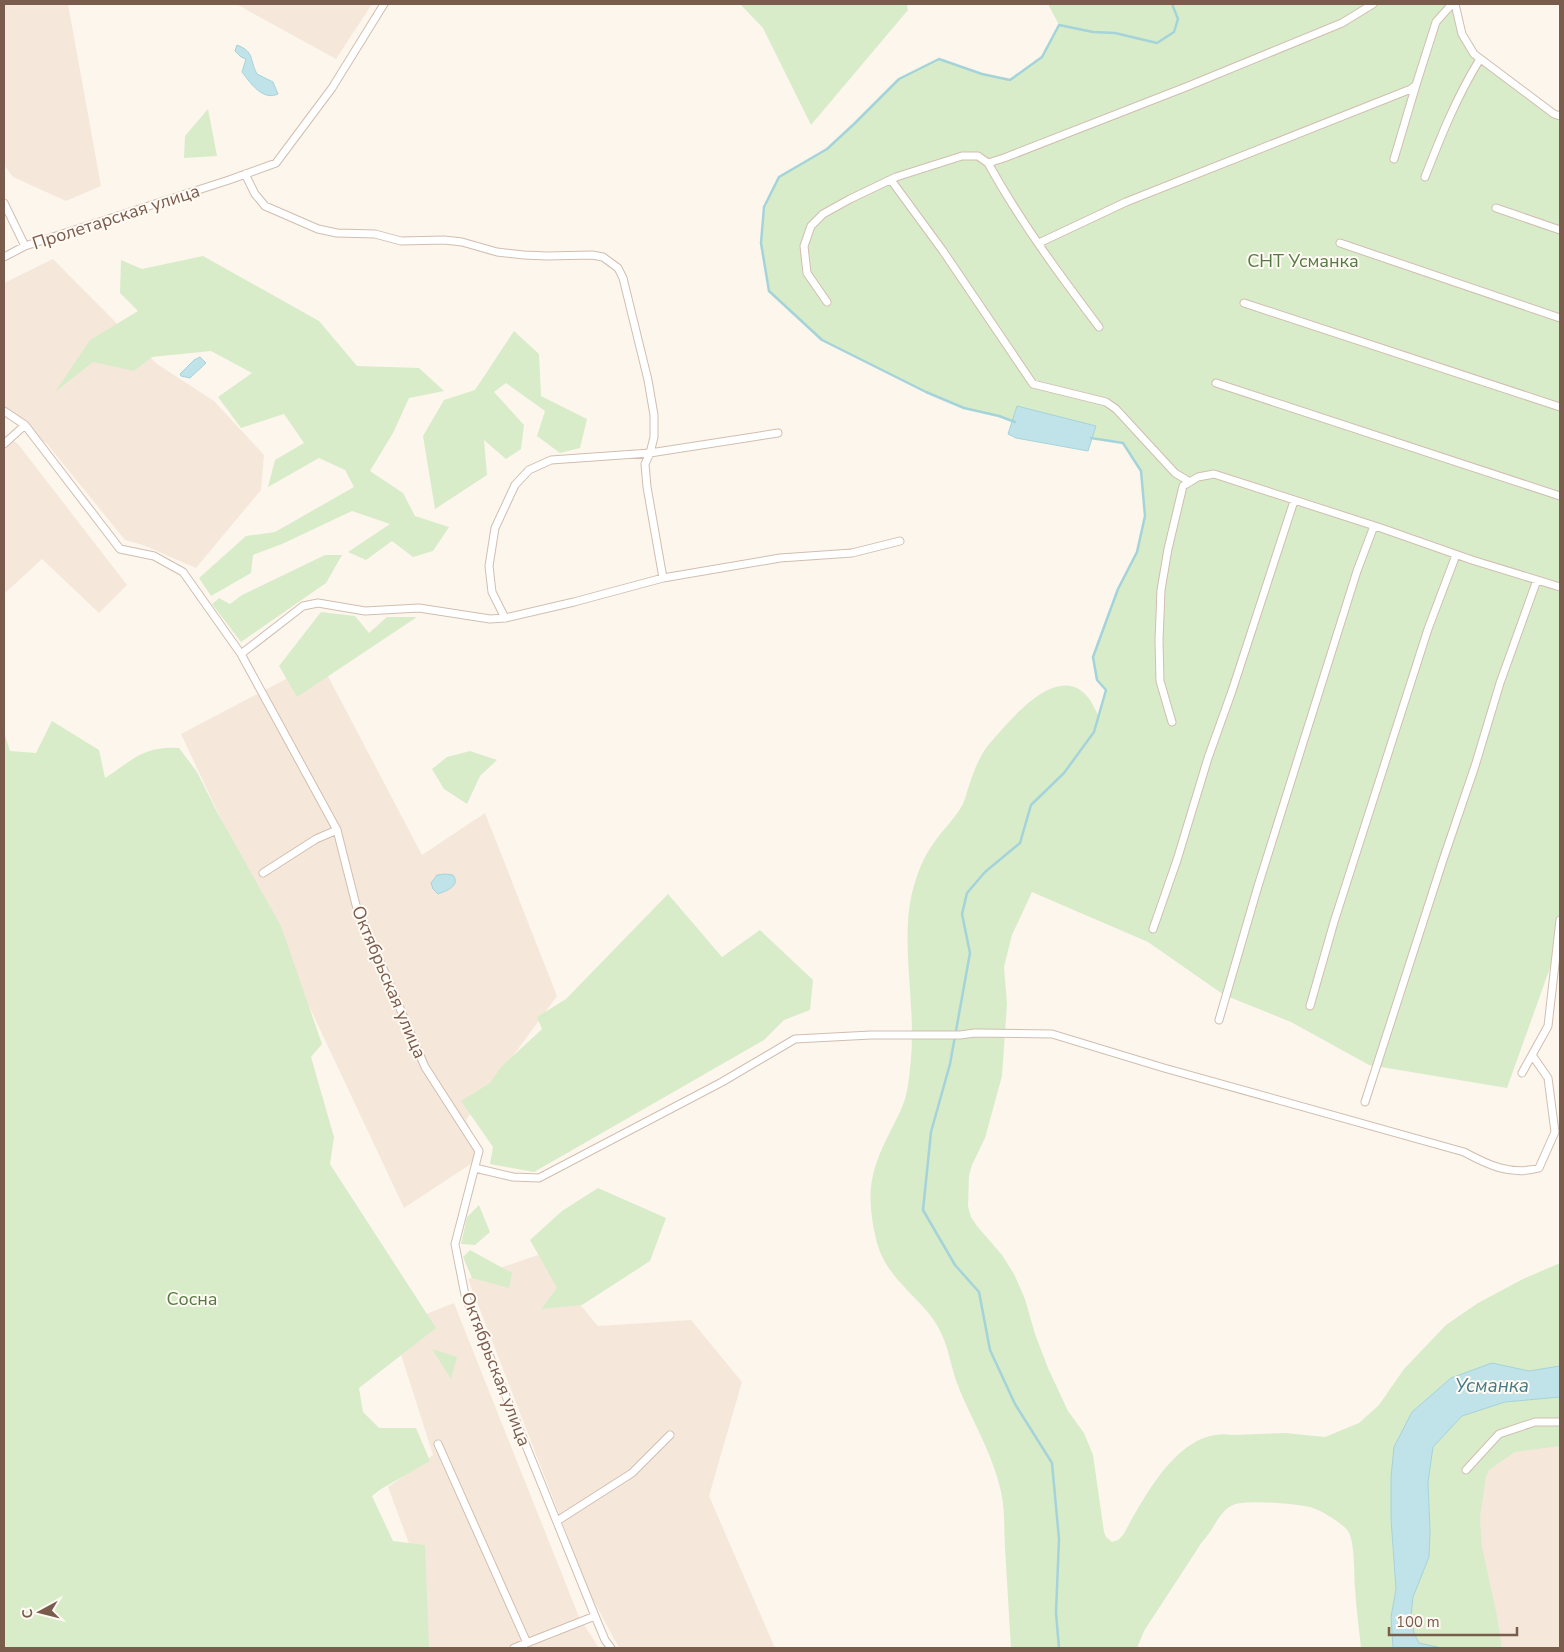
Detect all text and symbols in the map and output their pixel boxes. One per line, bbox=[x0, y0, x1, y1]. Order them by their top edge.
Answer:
street label: Пролетарская улица bbox=[29, 179, 203, 255]
park label: СНТ Усманка bbox=[1247, 249, 1359, 273]
street label: Октябрьская улица bbox=[346, 902, 432, 1062]
park label: Сосна bbox=[167, 1287, 217, 1311]
street label: Октябрьская улица bbox=[455, 1288, 537, 1450]
water label: Усманка bbox=[1455, 1373, 1529, 1399]
north arrow bbox=[15, 1587, 65, 1637]
scale bar bbox=[1389, 1604, 1516, 1636]
text: С bbox=[18, 1607, 38, 1619]
text: 100 m bbox=[1396, 1612, 1440, 1632]

